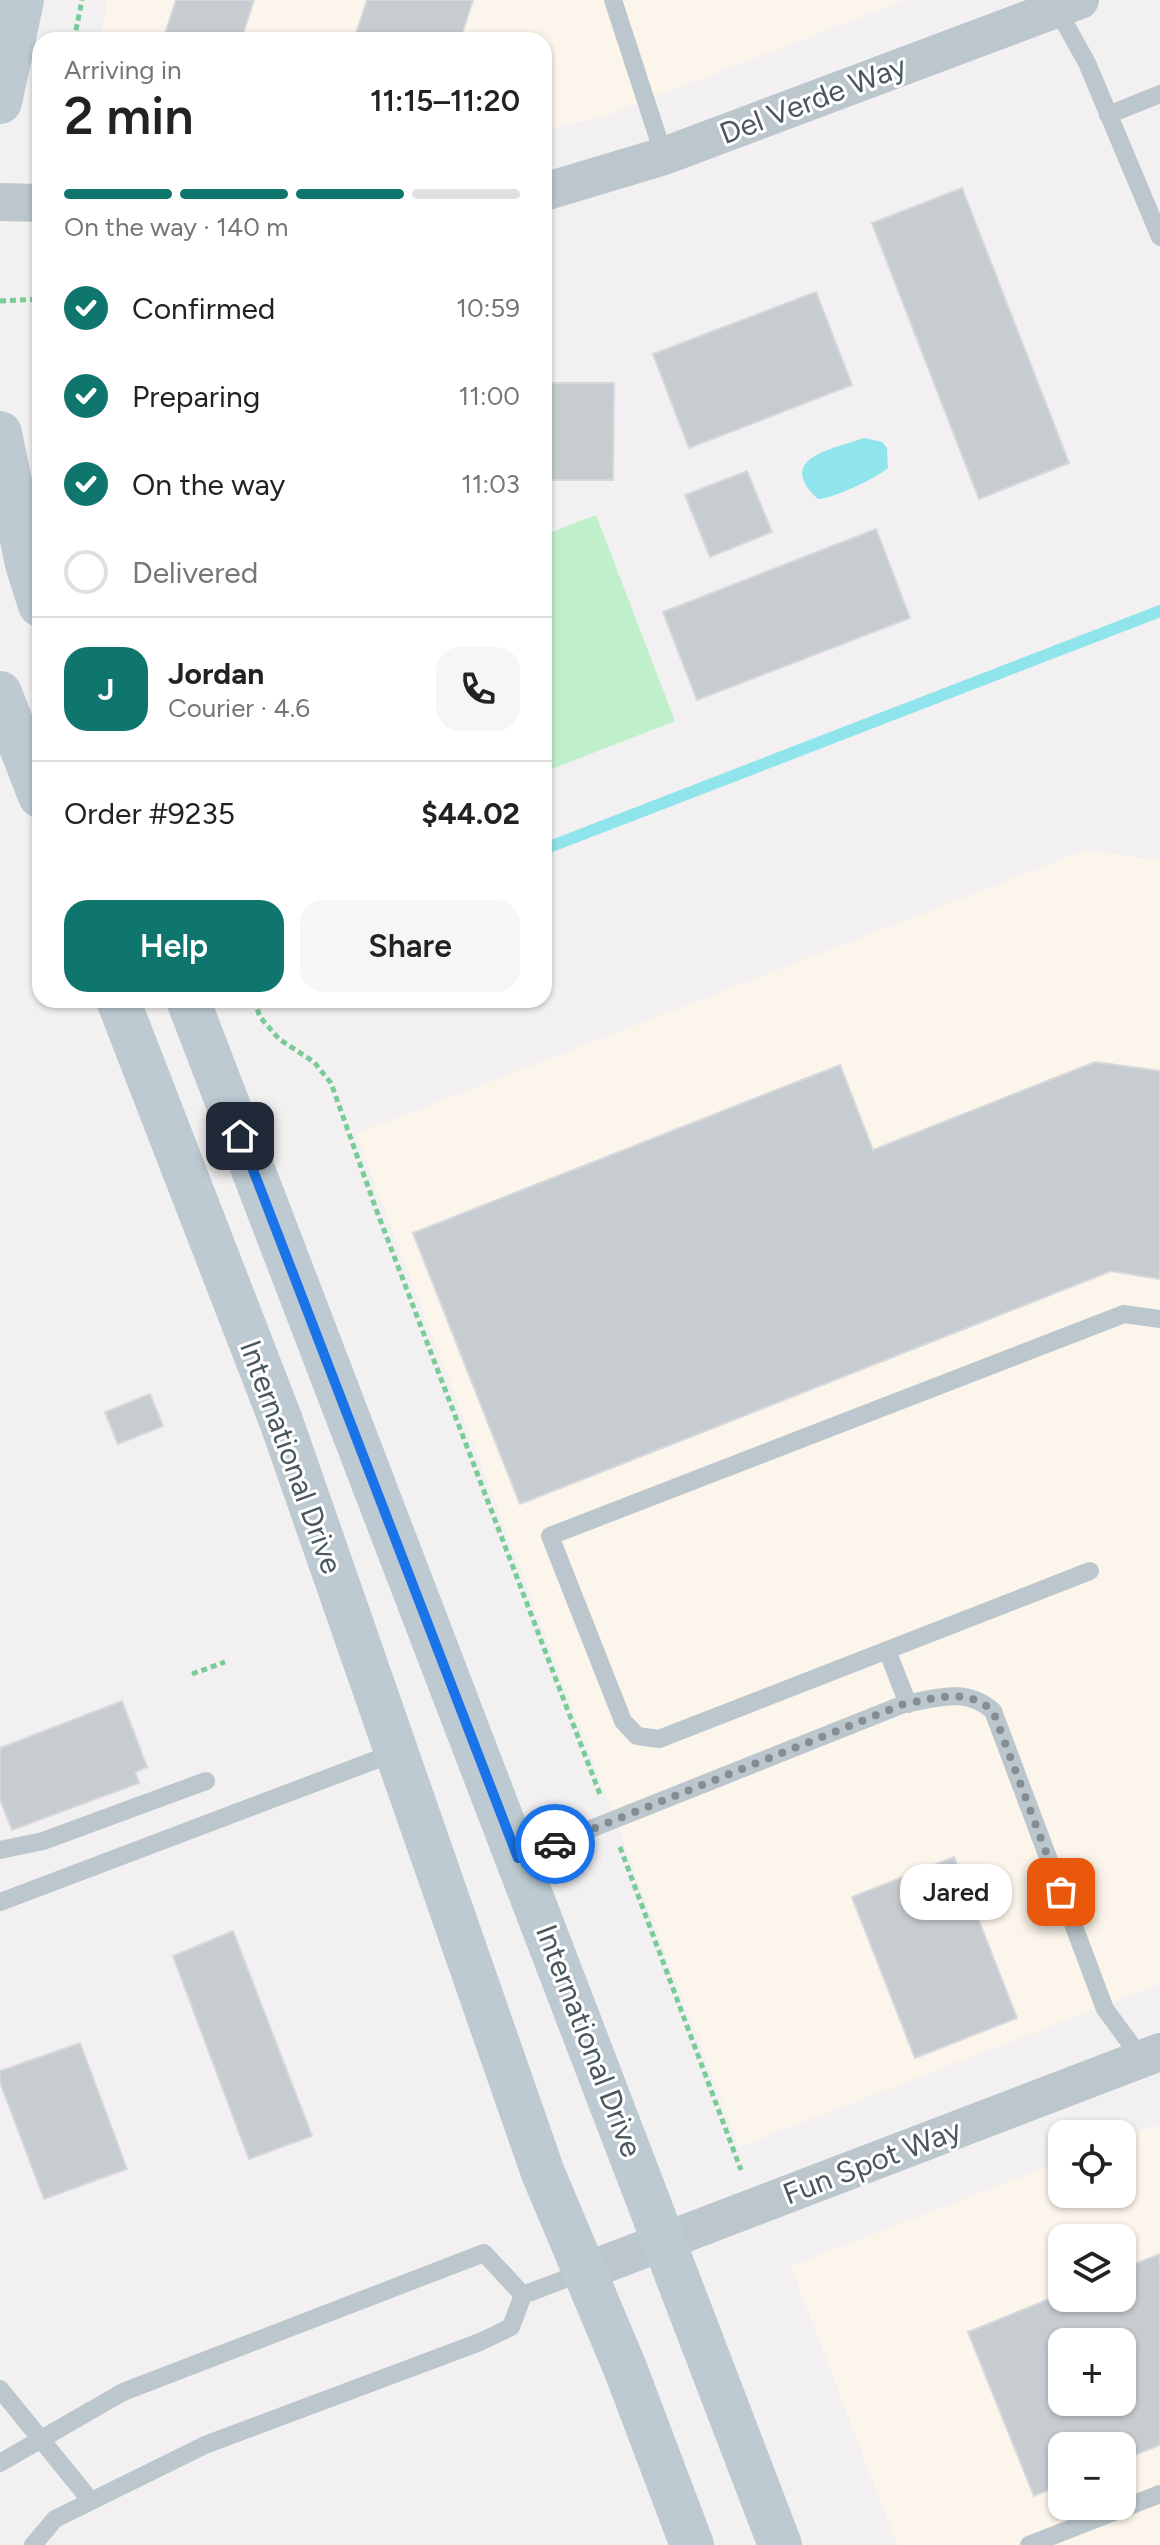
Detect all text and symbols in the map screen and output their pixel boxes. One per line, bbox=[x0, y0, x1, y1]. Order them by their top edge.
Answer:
street label: Del Verde Way bbox=[714, 47, 912, 152]
text: Arriving in bbox=[64, 54, 182, 86]
text: 11:15–11:20 bbox=[370, 82, 520, 119]
text: 2 min bbox=[64, 85, 193, 147]
text: On the way · 140 m bbox=[64, 211, 288, 243]
icon: check bbox=[64, 286, 108, 330]
text: Confirmed bbox=[132, 290, 275, 327]
text: 10:59 bbox=[456, 292, 520, 324]
icon: check bbox=[64, 374, 108, 418]
text: Preparing bbox=[132, 378, 260, 415]
text: 11:00 bbox=[459, 380, 520, 412]
icon: check bbox=[64, 462, 108, 506]
text: On the way bbox=[132, 466, 285, 503]
text: 11:03 bbox=[461, 468, 520, 500]
text: Delivered bbox=[132, 554, 258, 591]
button: phone bbox=[436, 647, 520, 731]
text: Jordan bbox=[168, 655, 264, 692]
text: J bbox=[98, 671, 114, 708]
text: Courier · 4.6 bbox=[168, 692, 310, 724]
text: Order #9235 bbox=[64, 795, 235, 832]
text: $44.02 bbox=[421, 795, 520, 832]
button: Help bbox=[64, 900, 284, 992]
button: Share bbox=[300, 900, 520, 992]
pin bbox=[206, 1102, 274, 1170]
icon: home bbox=[218, 1114, 262, 1158]
street label: International Drive bbox=[232, 1335, 351, 1579]
courier bbox=[515, 1804, 595, 1884]
icon: car bbox=[533, 1822, 577, 1866]
pin bbox=[1027, 1858, 1095, 1926]
callout: Jared bbox=[901, 1864, 1013, 1920]
icon: bag bbox=[1039, 1870, 1083, 1914]
text: Jared bbox=[923, 1876, 989, 1908]
street label: International Drive bbox=[528, 1919, 651, 2162]
street label: Fun Spot Way bbox=[778, 2111, 966, 2212]
map controls bbox=[1048, 2120, 1136, 2520]
button: locate bbox=[1048, 2120, 1136, 2208]
button: layers bbox=[1048, 2224, 1136, 2312]
button: + bbox=[1048, 2328, 1136, 2416]
button: − bbox=[1048, 2432, 1136, 2520]

